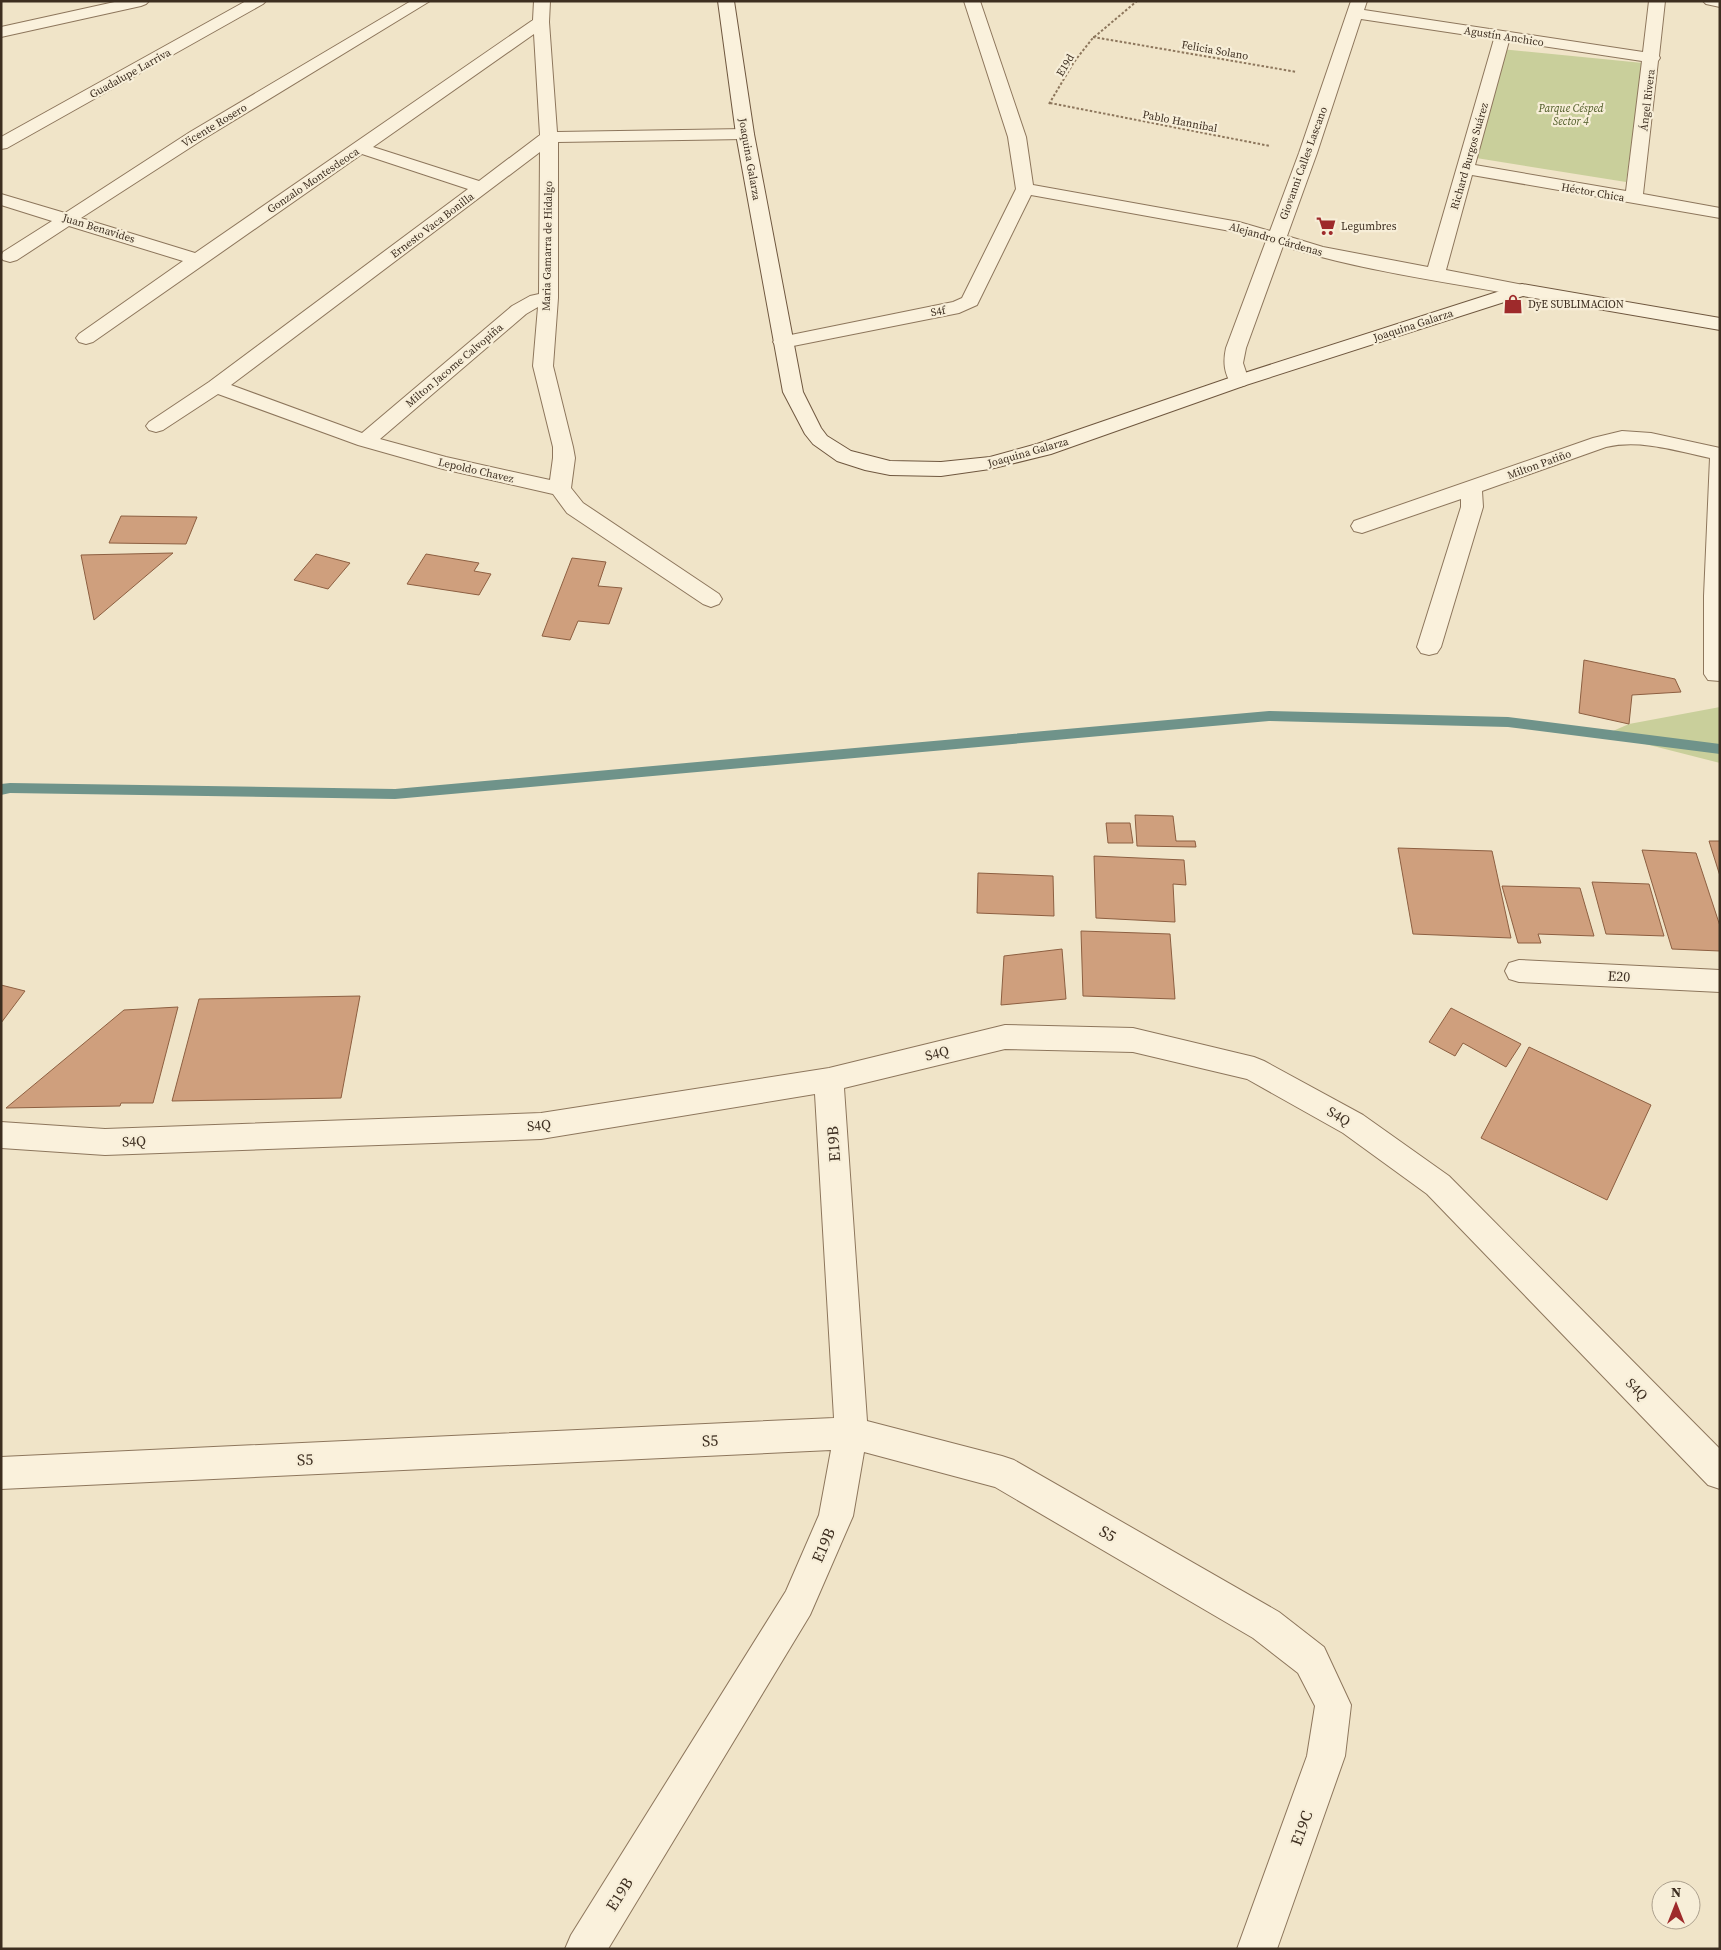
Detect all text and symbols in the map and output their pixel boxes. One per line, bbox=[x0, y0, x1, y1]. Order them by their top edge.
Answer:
street label: Agustín Anchico bbox=[1463, 23, 1545, 50]
street label: Felicia Solano bbox=[1180, 37, 1250, 64]
street label: Guadalupe Larriva bbox=[87, 45, 174, 102]
street label: E19d bbox=[1053, 51, 1078, 79]
street label: Ángel Rivera bbox=[1636, 68, 1659, 132]
street label: Vicente Rosero bbox=[179, 100, 250, 151]
street label: Richard Burgos Suárez bbox=[1447, 101, 1492, 211]
park label: Parque Césped Sector 4 bbox=[1537, 101, 1604, 129]
street label: Giovanni Calles Lascano bbox=[1276, 104, 1331, 222]
street label: Pablo Hannibal bbox=[1141, 107, 1219, 136]
street label: Joaquina Galarza bbox=[735, 116, 764, 202]
street label: Gonzalo Montesdeoca bbox=[264, 144, 363, 217]
street label: Héctor Chica bbox=[1560, 180, 1626, 206]
street label: Maria Gamarra de Hidalgo bbox=[539, 181, 556, 311]
street label: Ernesto Vaca Bonilla bbox=[388, 189, 477, 262]
street label: Juan Benavides bbox=[60, 210, 137, 247]
supermarket icon: Legumbres bbox=[1315, 215, 1337, 237]
street label: Alejandro Cárdenas bbox=[1227, 219, 1325, 260]
place label: Legumbres bbox=[1341, 219, 1397, 234]
shop icon: DyE SUBLIMACION bbox=[1502, 293, 1524, 315]
place label: DyE SUBLIMACION bbox=[1528, 297, 1624, 312]
street label: S4f bbox=[929, 302, 948, 320]
street label: Joaquina Galarza bbox=[1370, 305, 1455, 346]
street label: Milton Jacome Calvopiña bbox=[402, 320, 507, 411]
street label: Joaquina Galarza bbox=[985, 434, 1071, 471]
street label: Milton Patiño bbox=[1505, 446, 1573, 483]
street label: Lepoldo Chavez bbox=[436, 454, 515, 487]
street label: E20 bbox=[1607, 965, 1631, 987]
street label: S4Q bbox=[923, 1040, 951, 1066]
street label: S4Q bbox=[1324, 1101, 1355, 1131]
street label: S4Q bbox=[526, 1114, 552, 1136]
street label: E19B bbox=[821, 1125, 845, 1163]
street label: S4Q bbox=[122, 1131, 146, 1151]
street label: S4Q bbox=[1621, 1373, 1653, 1405]
street label: S5 bbox=[701, 1429, 719, 1451]
street label: S5 bbox=[296, 1448, 314, 1470]
street label: S5 bbox=[1095, 1519, 1121, 1547]
street label: E19B bbox=[806, 1524, 840, 1566]
street label: E19C bbox=[1285, 1807, 1317, 1849]
street label: E19B bbox=[600, 1873, 638, 1915]
north arrow bbox=[1651, 1880, 1701, 1930]
text: N bbox=[1671, 1882, 1681, 1902]

